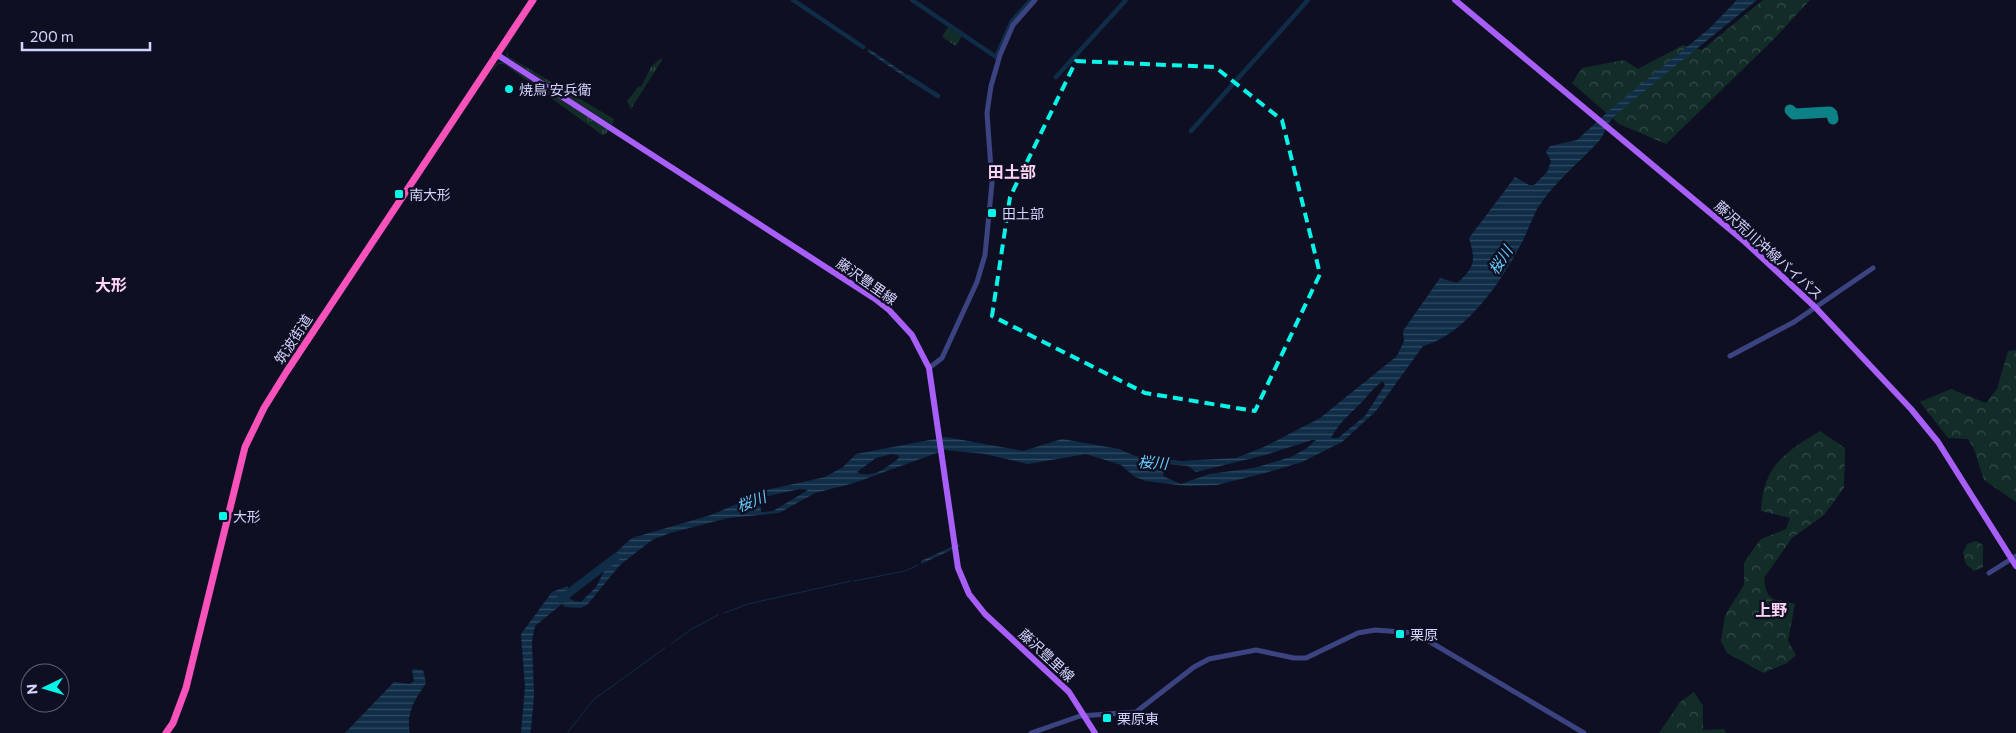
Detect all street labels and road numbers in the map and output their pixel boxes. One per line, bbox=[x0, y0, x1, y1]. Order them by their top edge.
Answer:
street label: 藤沢荒川沖線バイパス bbox=[1711, 197, 1827, 303]
street label: 藤沢豊里線 bbox=[833, 254, 901, 308]
street label: 筑波街道 bbox=[271, 311, 315, 367]
street label: 藤沢豊里線 bbox=[1016, 625, 1078, 685]

